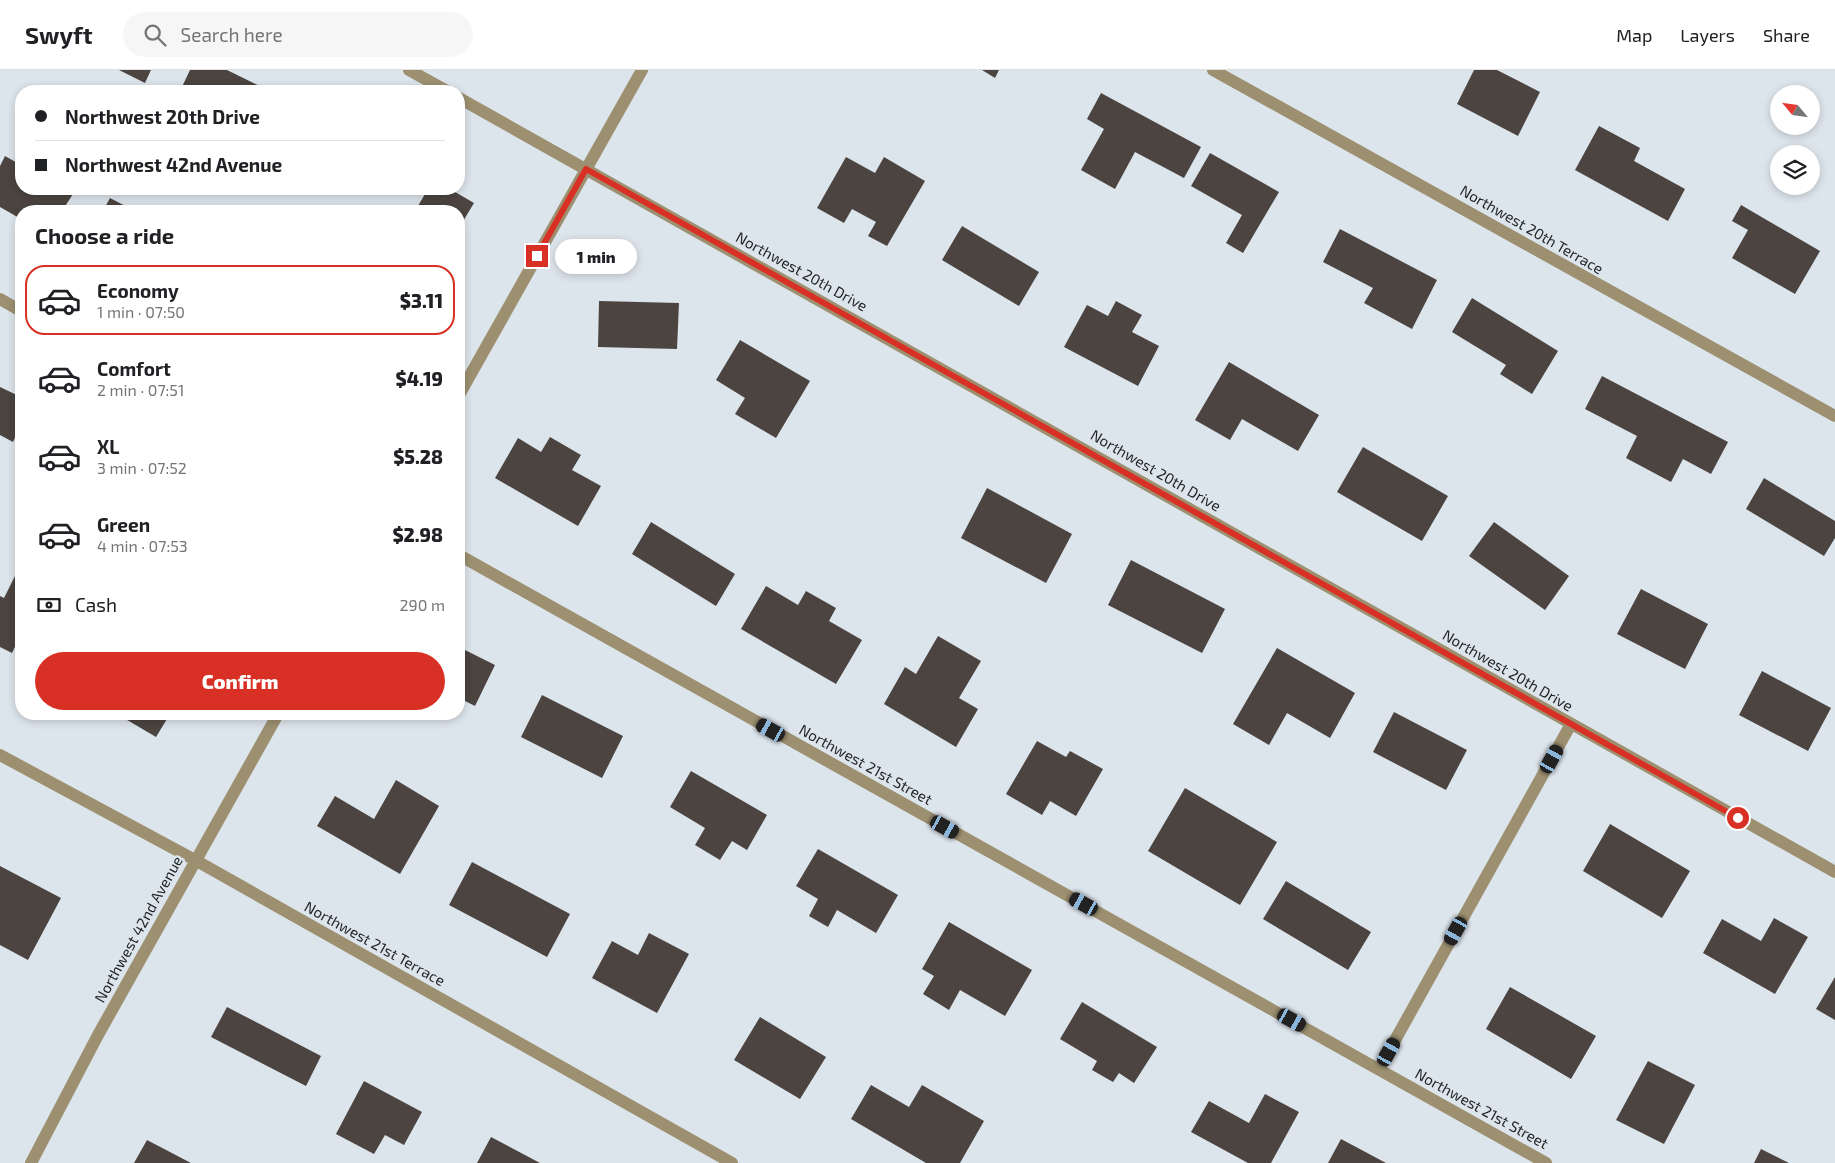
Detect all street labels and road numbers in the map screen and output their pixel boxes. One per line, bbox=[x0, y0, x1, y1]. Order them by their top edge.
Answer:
street label: Northwest 20th Terrace bbox=[1457, 181, 1607, 277]
street label: Northwest 20th Drive bbox=[733, 227, 871, 315]
street label: Northwest 20th Drive bbox=[1088, 425, 1224, 515]
street label: Northwest 20th Drive bbox=[1440, 625, 1576, 715]
street label: Northwest 21st Street bbox=[796, 720, 936, 808]
street label: Northwest 42nd Avenue bbox=[90, 853, 186, 1005]
street label: Northwest 21st Terrace bbox=[302, 897, 448, 989]
street label: Northwest 21st Street bbox=[1412, 1064, 1552, 1152]

